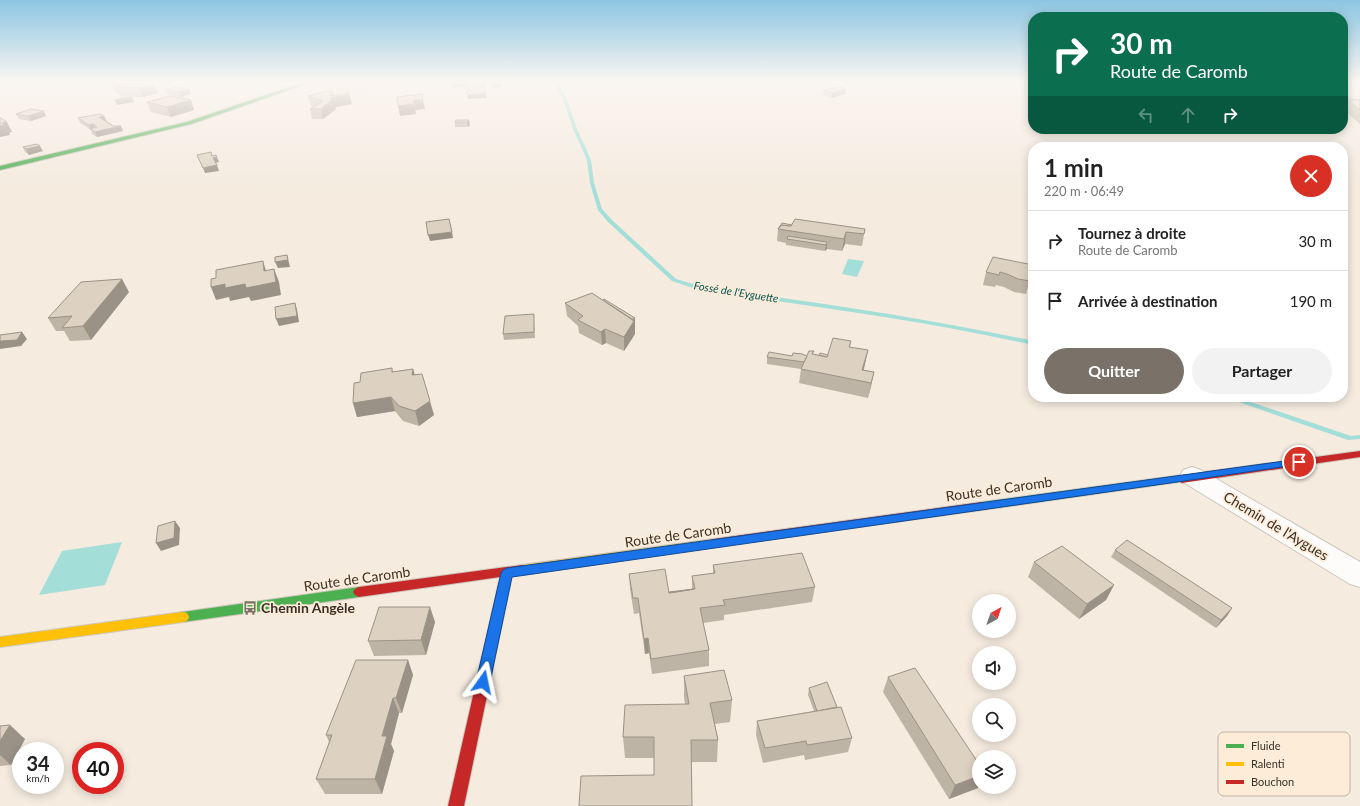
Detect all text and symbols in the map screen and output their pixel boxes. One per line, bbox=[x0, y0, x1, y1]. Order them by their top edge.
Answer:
text: 30 m bbox=[1110, 26, 1173, 60]
icon: right bbox=[1044, 28, 1096, 80]
text: Route de Caromb bbox=[1110, 60, 1248, 82]
icon: left bbox=[1135, 104, 1157, 126]
icon: ahead bbox=[1177, 104, 1199, 126]
icon: right bbox=[1219, 104, 1241, 126]
text: 1 min bbox=[1044, 153, 1104, 182]
button: close bbox=[1290, 155, 1332, 197]
text: 220 m · 06:49 bbox=[1044, 183, 1124, 199]
text: Tournez à droite bbox=[1078, 224, 1186, 242]
icon: right bbox=[1044, 230, 1066, 252]
text: 30 m bbox=[1298, 232, 1332, 250]
text: Route de Caromb bbox=[1078, 242, 1178, 258]
water label: Fossé de l'Eyguette bbox=[693, 278, 779, 305]
icon: arrive bbox=[1044, 290, 1066, 312]
text: Arrivée à destination bbox=[1078, 292, 1217, 310]
text: 190 m bbox=[1290, 292, 1332, 310]
button: Quitter bbox=[1044, 348, 1184, 394]
button: Partager bbox=[1192, 348, 1332, 394]
pin bbox=[1282, 445, 1316, 479]
icon: arrive bbox=[1288, 451, 1310, 473]
street label: Route de Caromb bbox=[945, 473, 1053, 504]
street label: Chemin de l'Aygues bbox=[1221, 488, 1332, 564]
street label: Route de Caromb bbox=[624, 519, 732, 550]
street label: Route de Caromb bbox=[303, 563, 411, 594]
north arrow bbox=[972, 594, 1016, 638]
map controls bbox=[972, 594, 1016, 794]
place label: Chemin Angèle bbox=[261, 599, 356, 616]
bus stop icon: Chemin Angèle bbox=[242, 600, 258, 616]
button: sound bbox=[972, 646, 1016, 690]
position arrow bbox=[462, 661, 504, 703]
button: search bbox=[972, 698, 1016, 742]
legend bbox=[1218, 732, 1350, 796]
text: Fluide bbox=[1251, 739, 1281, 752]
speed limit sign: 40 bbox=[72, 742, 124, 794]
button: layers bbox=[972, 750, 1016, 794]
text: 34 bbox=[26, 751, 50, 775]
text: Ralenti bbox=[1251, 757, 1285, 770]
text: km/h bbox=[26, 772, 50, 784]
text: Bouchon bbox=[1251, 775, 1294, 788]

